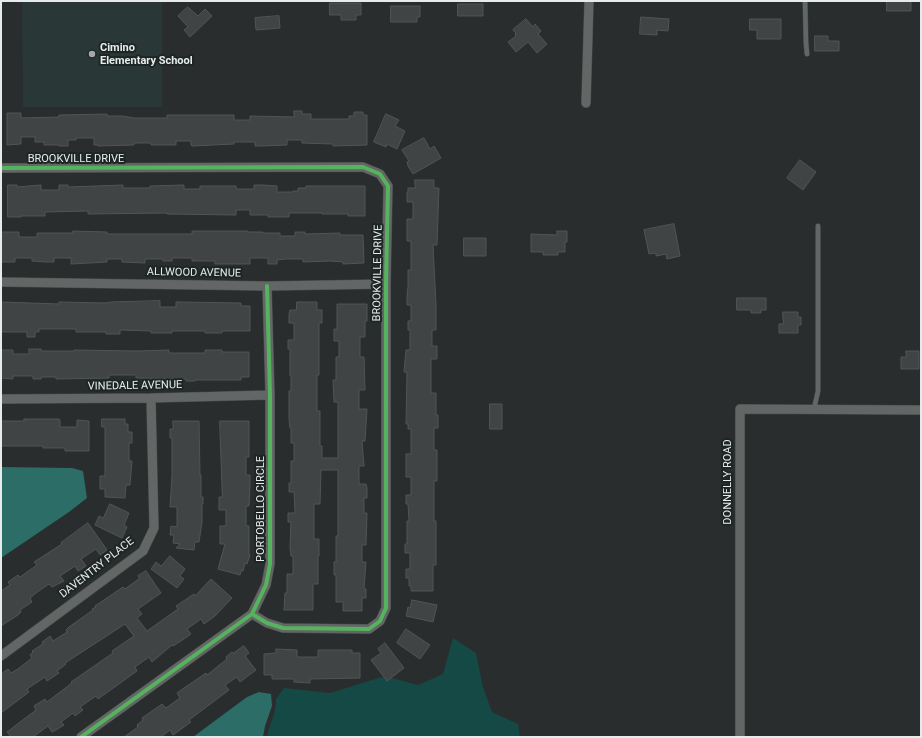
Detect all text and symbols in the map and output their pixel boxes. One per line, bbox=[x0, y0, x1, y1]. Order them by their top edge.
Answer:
place label: Cimino Elementary School bbox=[100, 41, 193, 67]
marker: Cimino Elementary School bbox=[87, 49, 97, 59]
street label: BROOKVILLE DRIVE bbox=[28, 152, 124, 166]
street label: BROOKVILLE DRIVE bbox=[371, 225, 385, 321]
street label: ALLWOOD AVENUE bbox=[147, 266, 241, 280]
street label: VINEDALE AVENUE bbox=[88, 379, 182, 393]
street label: DONNELLY ROAD bbox=[721, 439, 735, 525]
street label: PORTOBELLO CIRCLE bbox=[254, 456, 268, 562]
street label: DAVENTRY PLACE bbox=[57, 535, 137, 601]

